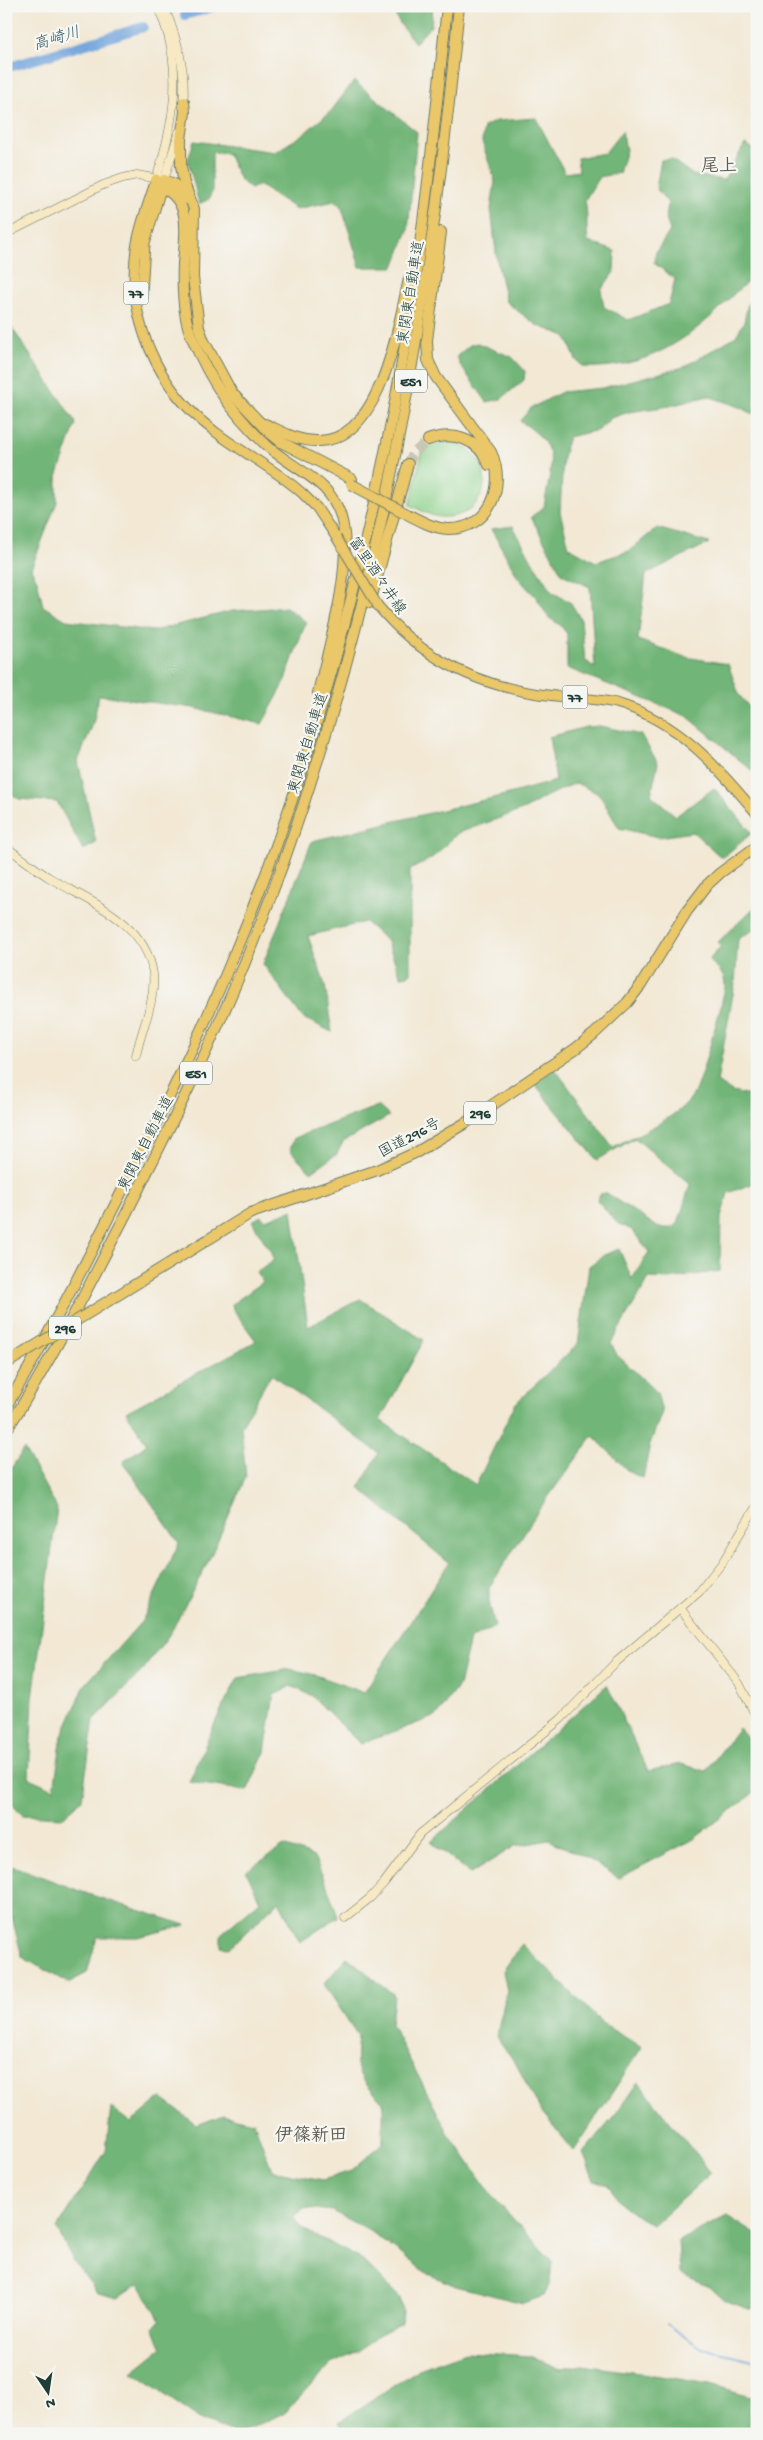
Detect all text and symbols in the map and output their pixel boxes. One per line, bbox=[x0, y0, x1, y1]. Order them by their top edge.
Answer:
water label: 高崎川 bbox=[31, 23, 83, 56]
district label: 尾上 bbox=[701, 156, 737, 178]
street label: 東関東自動車道 bbox=[394, 239, 429, 346]
road number: 77 bbox=[124, 282, 148, 304]
road number: E51 bbox=[395, 370, 427, 392]
street label: 富里酒々井線 bbox=[344, 533, 410, 618]
road number: 77 bbox=[562, 686, 588, 709]
street label: 東関東自動車道 bbox=[284, 690, 333, 796]
road number: E51 bbox=[180, 1062, 212, 1084]
street label: 東関東自動車道 bbox=[114, 1093, 179, 1195]
road number: 296 bbox=[464, 1102, 496, 1124]
street label: 国道296号 bbox=[376, 1115, 444, 1163]
road number: 296 bbox=[49, 1316, 81, 1340]
district label: 伊篠新田 bbox=[275, 2125, 347, 2147]
north arrow bbox=[22, 2368, 72, 2418]
text: N bbox=[44, 2393, 57, 2412]

